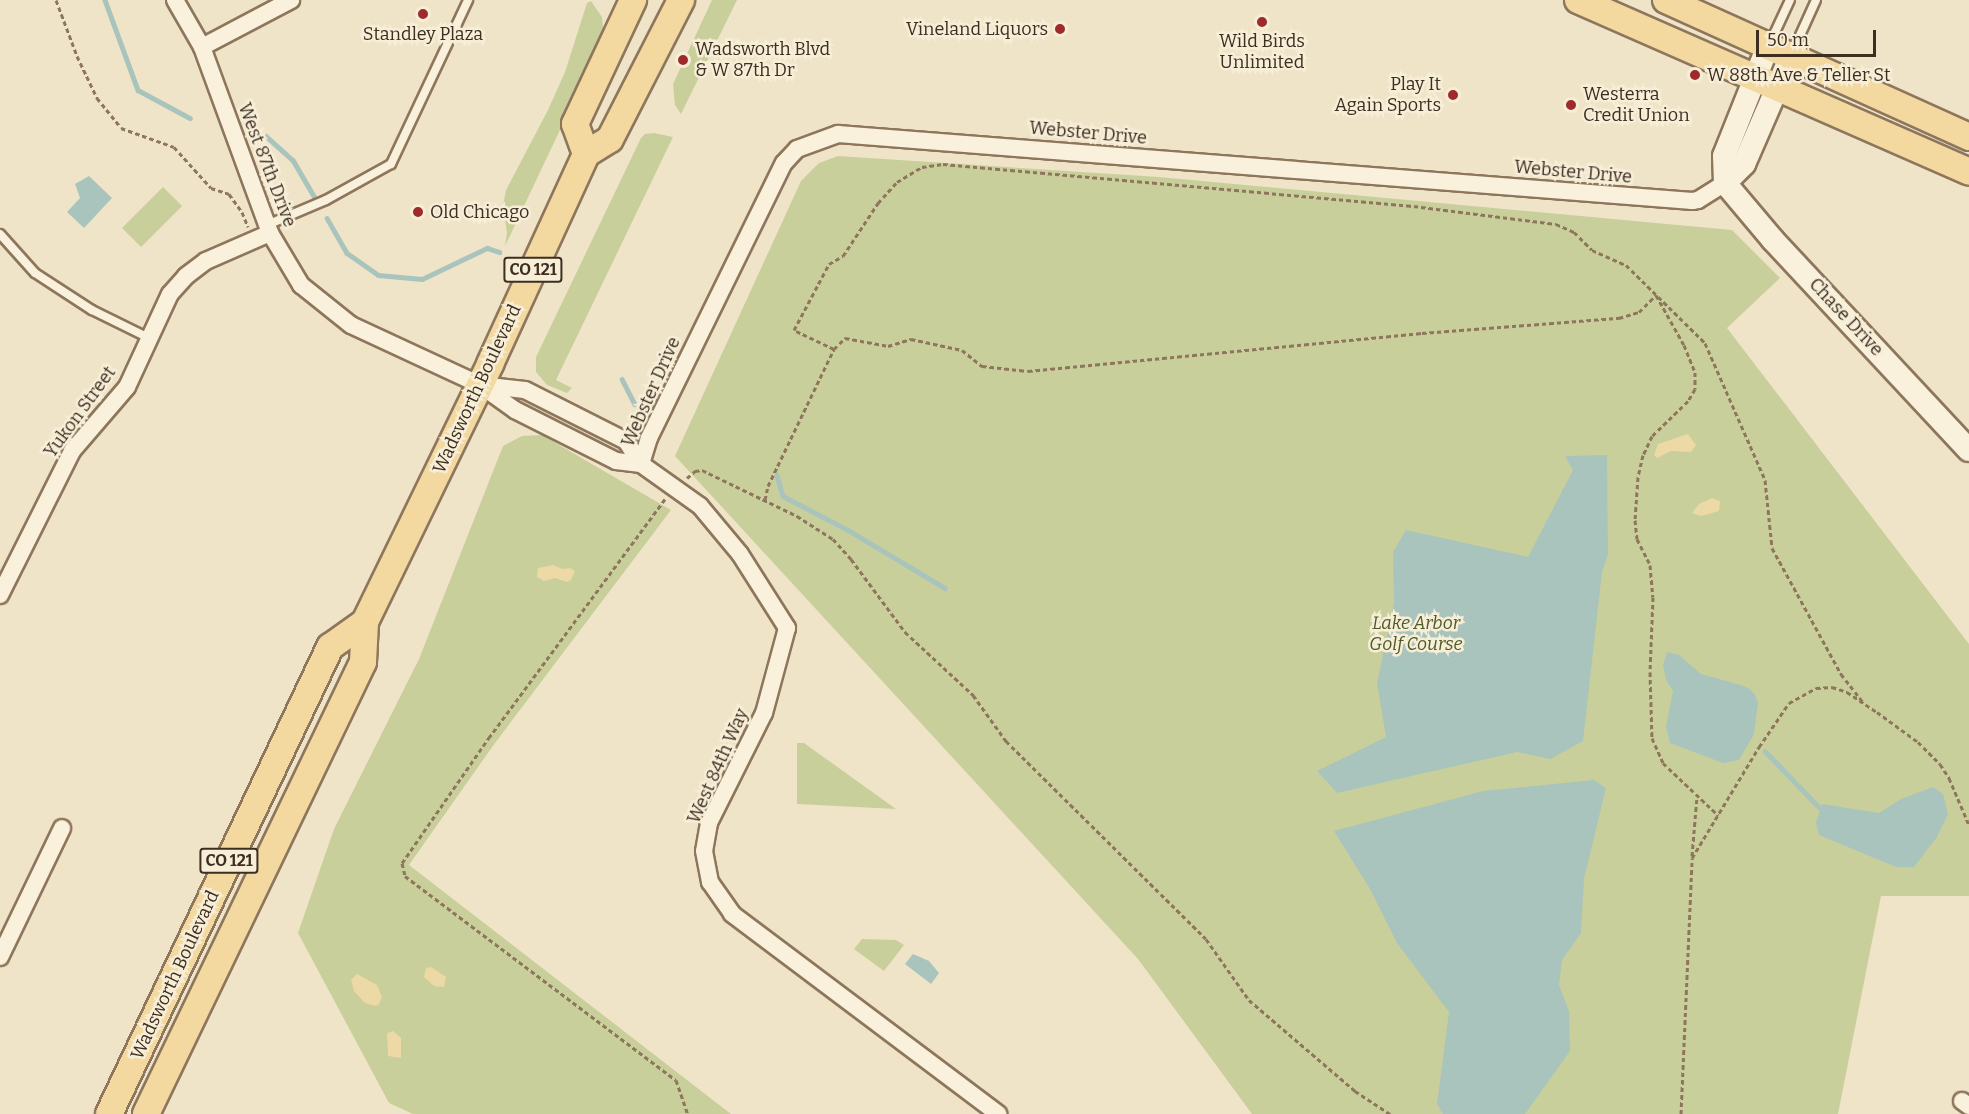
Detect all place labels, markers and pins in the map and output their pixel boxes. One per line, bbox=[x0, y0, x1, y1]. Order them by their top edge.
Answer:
marker: Standley Plaza bbox=[416, 7, 430, 21]
marker: Wild Birds Unlimited bbox=[1255, 15, 1269, 29]
place label: Vineland Liquors bbox=[906, 18, 1048, 40]
marker: Vineland Liquors bbox=[1053, 22, 1067, 36]
place label: Standley Plaza bbox=[363, 23, 483, 45]
place label: Wild Birds Unlimited bbox=[1219, 31, 1305, 74]
place label: Wadsworth Blvd & W 87th Dr bbox=[695, 39, 830, 82]
marker: Wadsworth Blvd & W 87th Dr bbox=[676, 53, 690, 67]
place label: W 88th Ave & Teller St bbox=[1707, 64, 1890, 86]
marker: W 88th Ave & Teller St bbox=[1688, 68, 1702, 82]
place label: Play It Again Sports bbox=[1334, 74, 1441, 116]
place label: Westerra Credit Union bbox=[1583, 84, 1690, 127]
marker: Play It Again Sports bbox=[1446, 88, 1460, 102]
marker: Westerra Credit Union bbox=[1564, 98, 1578, 112]
place label: Old Chicago bbox=[430, 201, 529, 223]
marker: Old Chicago bbox=[411, 205, 425, 219]

